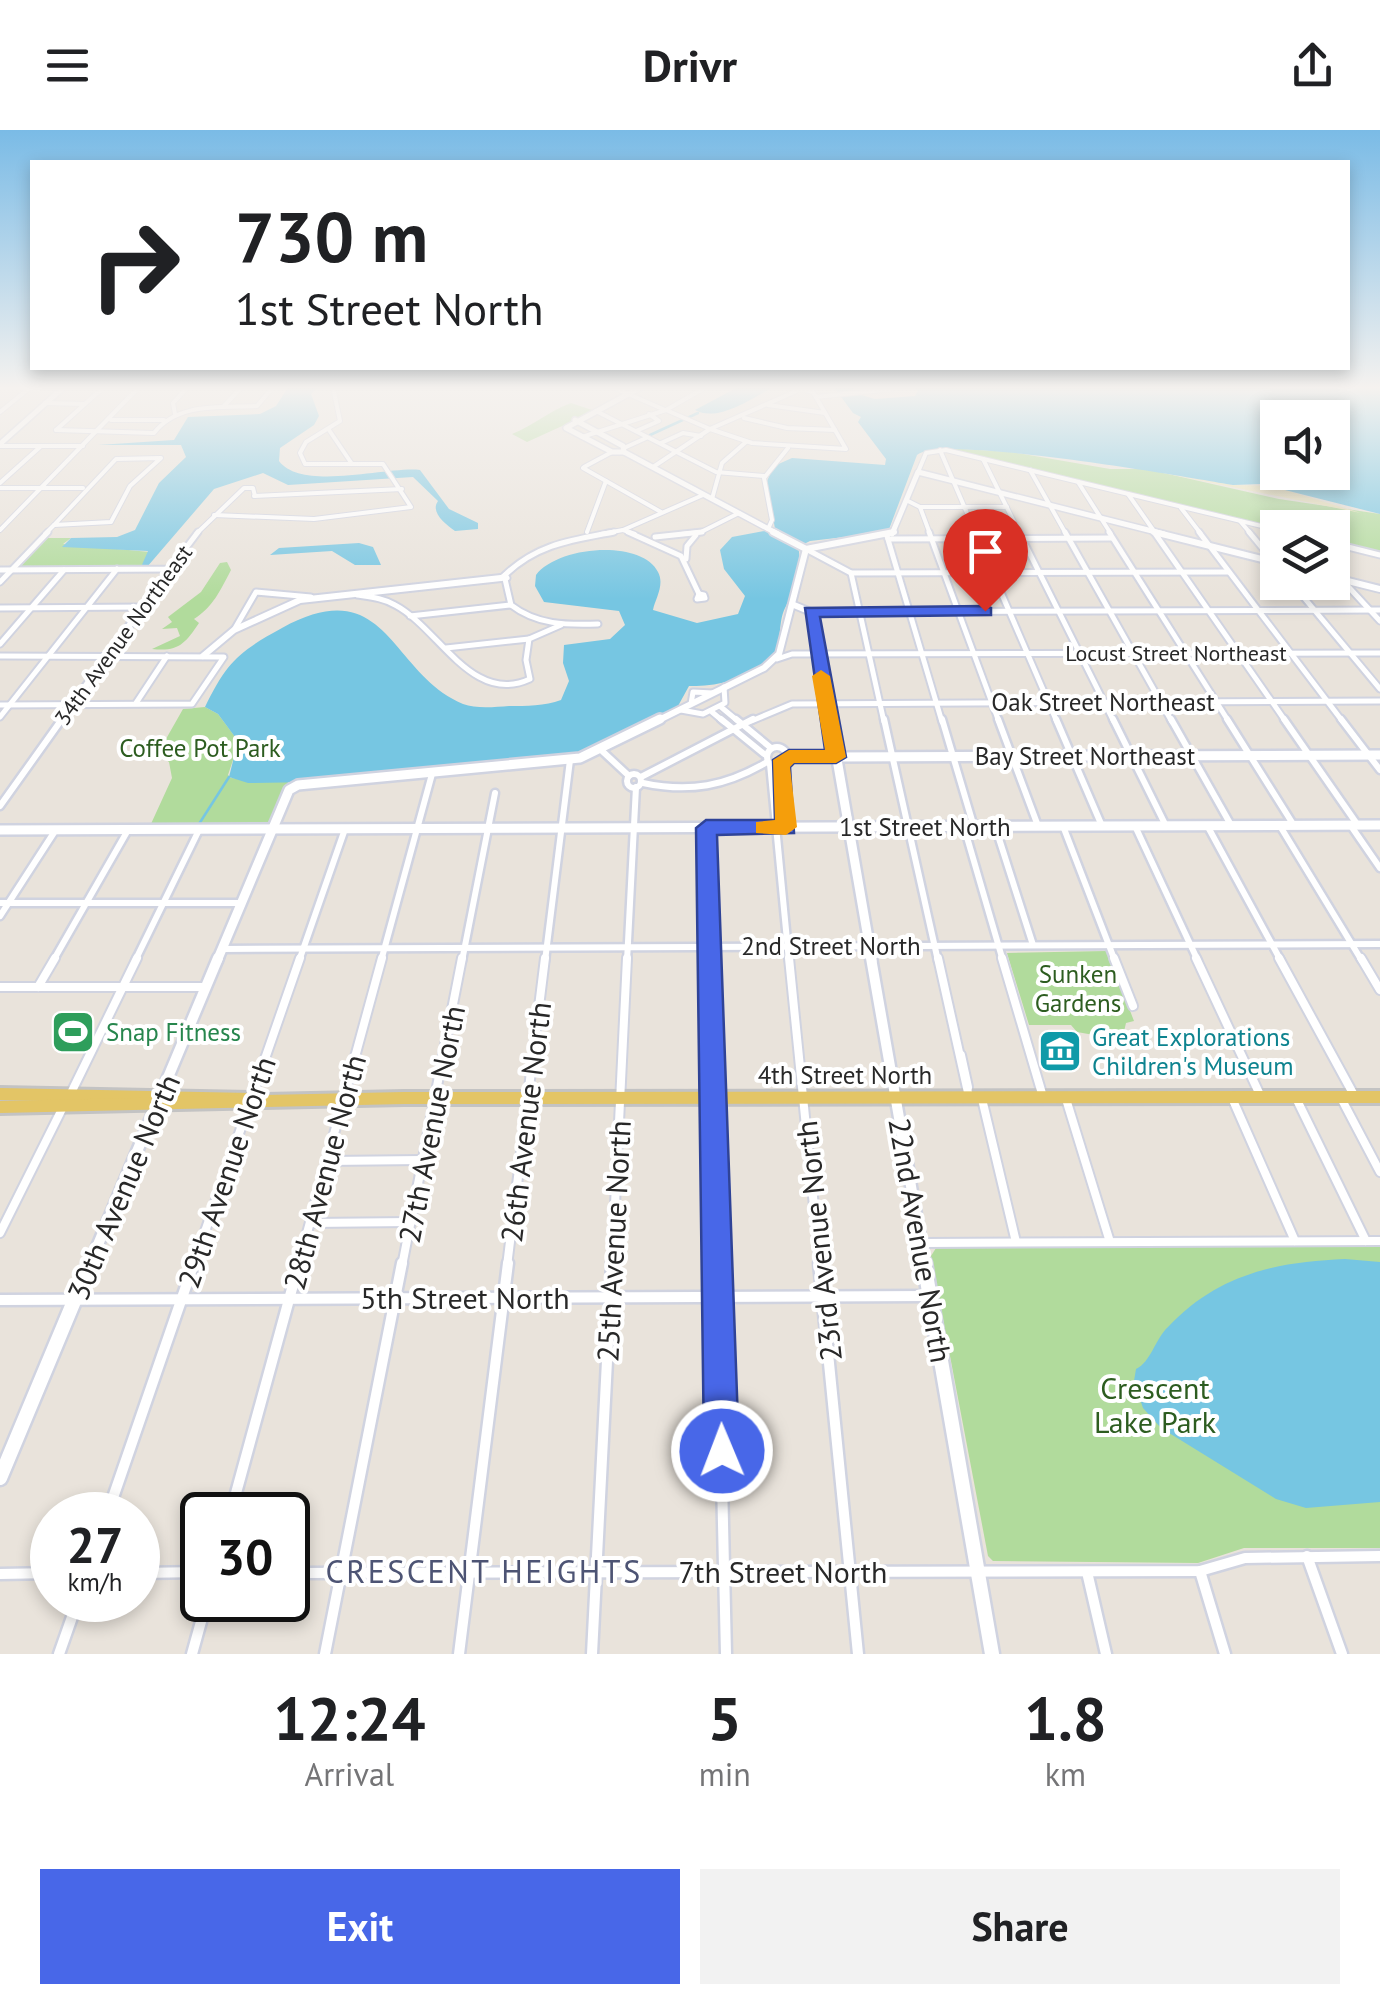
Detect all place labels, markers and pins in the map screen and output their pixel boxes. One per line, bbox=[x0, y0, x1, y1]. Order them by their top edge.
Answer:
pin bbox=[943, 509, 1028, 612]
sports icon: Snap Fitness bbox=[50, 1009, 96, 1055]
place label: Snap Fitness bbox=[106, 1016, 241, 1048]
place label: Great Explorations Children's Museum bbox=[1092, 1021, 1294, 1082]
museum icon: Great Explorations Children's Museum bbox=[1037, 1028, 1083, 1074]

